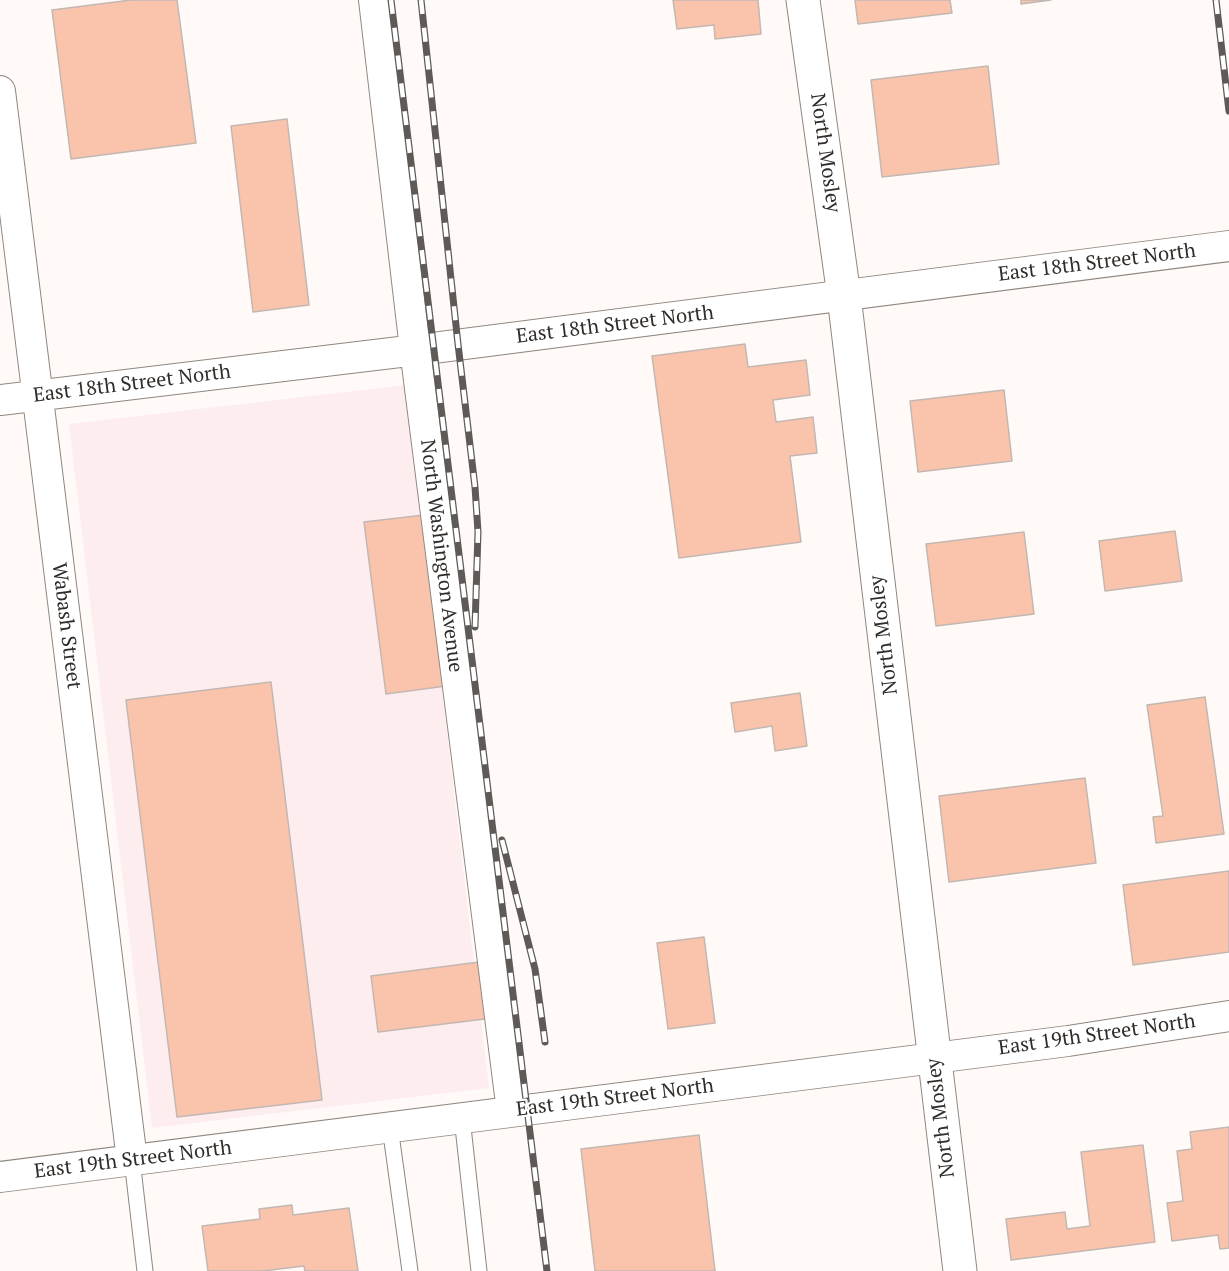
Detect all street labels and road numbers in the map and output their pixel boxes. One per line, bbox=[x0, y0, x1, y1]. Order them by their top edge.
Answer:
street label: North Mosley bbox=[805, 92, 845, 214]
street label: East 18th Street North bbox=[997, 239, 1197, 287]
street label: East 18th Street North bbox=[515, 301, 715, 349]
street label: East 18th Street North bbox=[32, 360, 232, 408]
street label: North Washington Avenue bbox=[415, 438, 467, 674]
street label: Wabash Street bbox=[46, 561, 86, 691]
street label: North Mosley bbox=[865, 574, 903, 696]
street label: East 19th Street North bbox=[997, 1009, 1197, 1061]
street label: North Mosley bbox=[922, 1057, 960, 1179]
street label: East 19th Street North bbox=[515, 1074, 715, 1122]
street label: East 19th Street North bbox=[33, 1136, 233, 1184]

